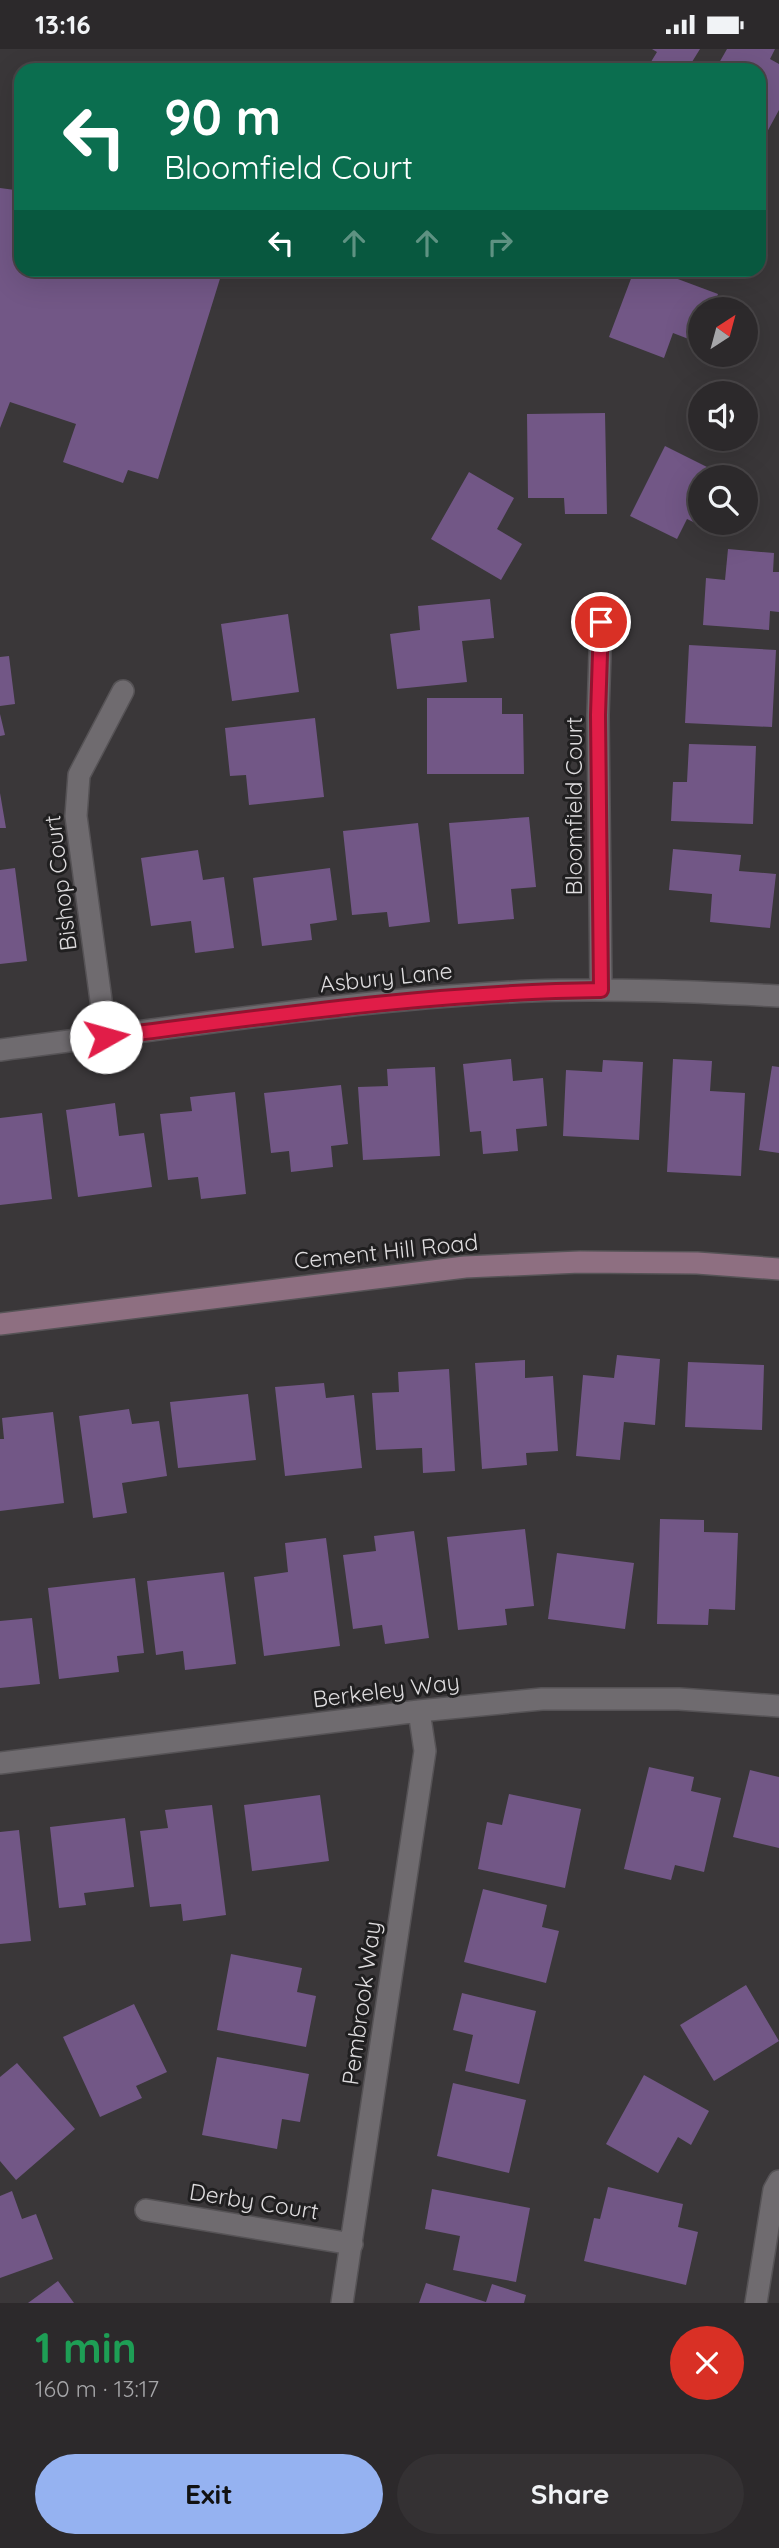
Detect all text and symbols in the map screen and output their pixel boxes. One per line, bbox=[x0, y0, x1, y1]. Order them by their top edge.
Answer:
text: 13:16 bbox=[35, 8, 91, 41]
text: 90 m bbox=[164, 86, 281, 147]
icon: left bbox=[49, 91, 140, 182]
text: Bloomfield Court bbox=[164, 147, 413, 187]
icon: left bbox=[262, 224, 300, 262]
icon: ahead bbox=[335, 224, 373, 262]
icon: ahead bbox=[408, 224, 446, 262]
icon: right bbox=[481, 224, 519, 262]
north arrow bbox=[688, 297, 758, 367]
map controls bbox=[688, 297, 758, 535]
button: sound bbox=[688, 381, 758, 451]
button: search bbox=[688, 465, 758, 535]
pin bbox=[571, 592, 631, 652]
icon: arrive bbox=[582, 603, 620, 641]
street label: Bloomfield Court bbox=[559, 716, 588, 895]
street label: Bishop Court bbox=[37, 813, 83, 953]
street label: Asbury Lane bbox=[318, 956, 454, 998]
position arrow bbox=[69, 1000, 143, 1074]
street label: Cement Hill Road bbox=[293, 1227, 479, 1275]
street label: Berkeley Way bbox=[311, 1667, 461, 1713]
street label: Pembrook Way bbox=[335, 1919, 387, 2087]
street label: Derby Court bbox=[187, 2176, 321, 2226]
text: 1 min bbox=[35, 2321, 137, 2374]
button: close bbox=[670, 2326, 744, 2400]
text: 160 m · 13:17 bbox=[35, 2374, 159, 2403]
button: Exit bbox=[35, 2454, 383, 2534]
button: Share bbox=[397, 2454, 744, 2534]

